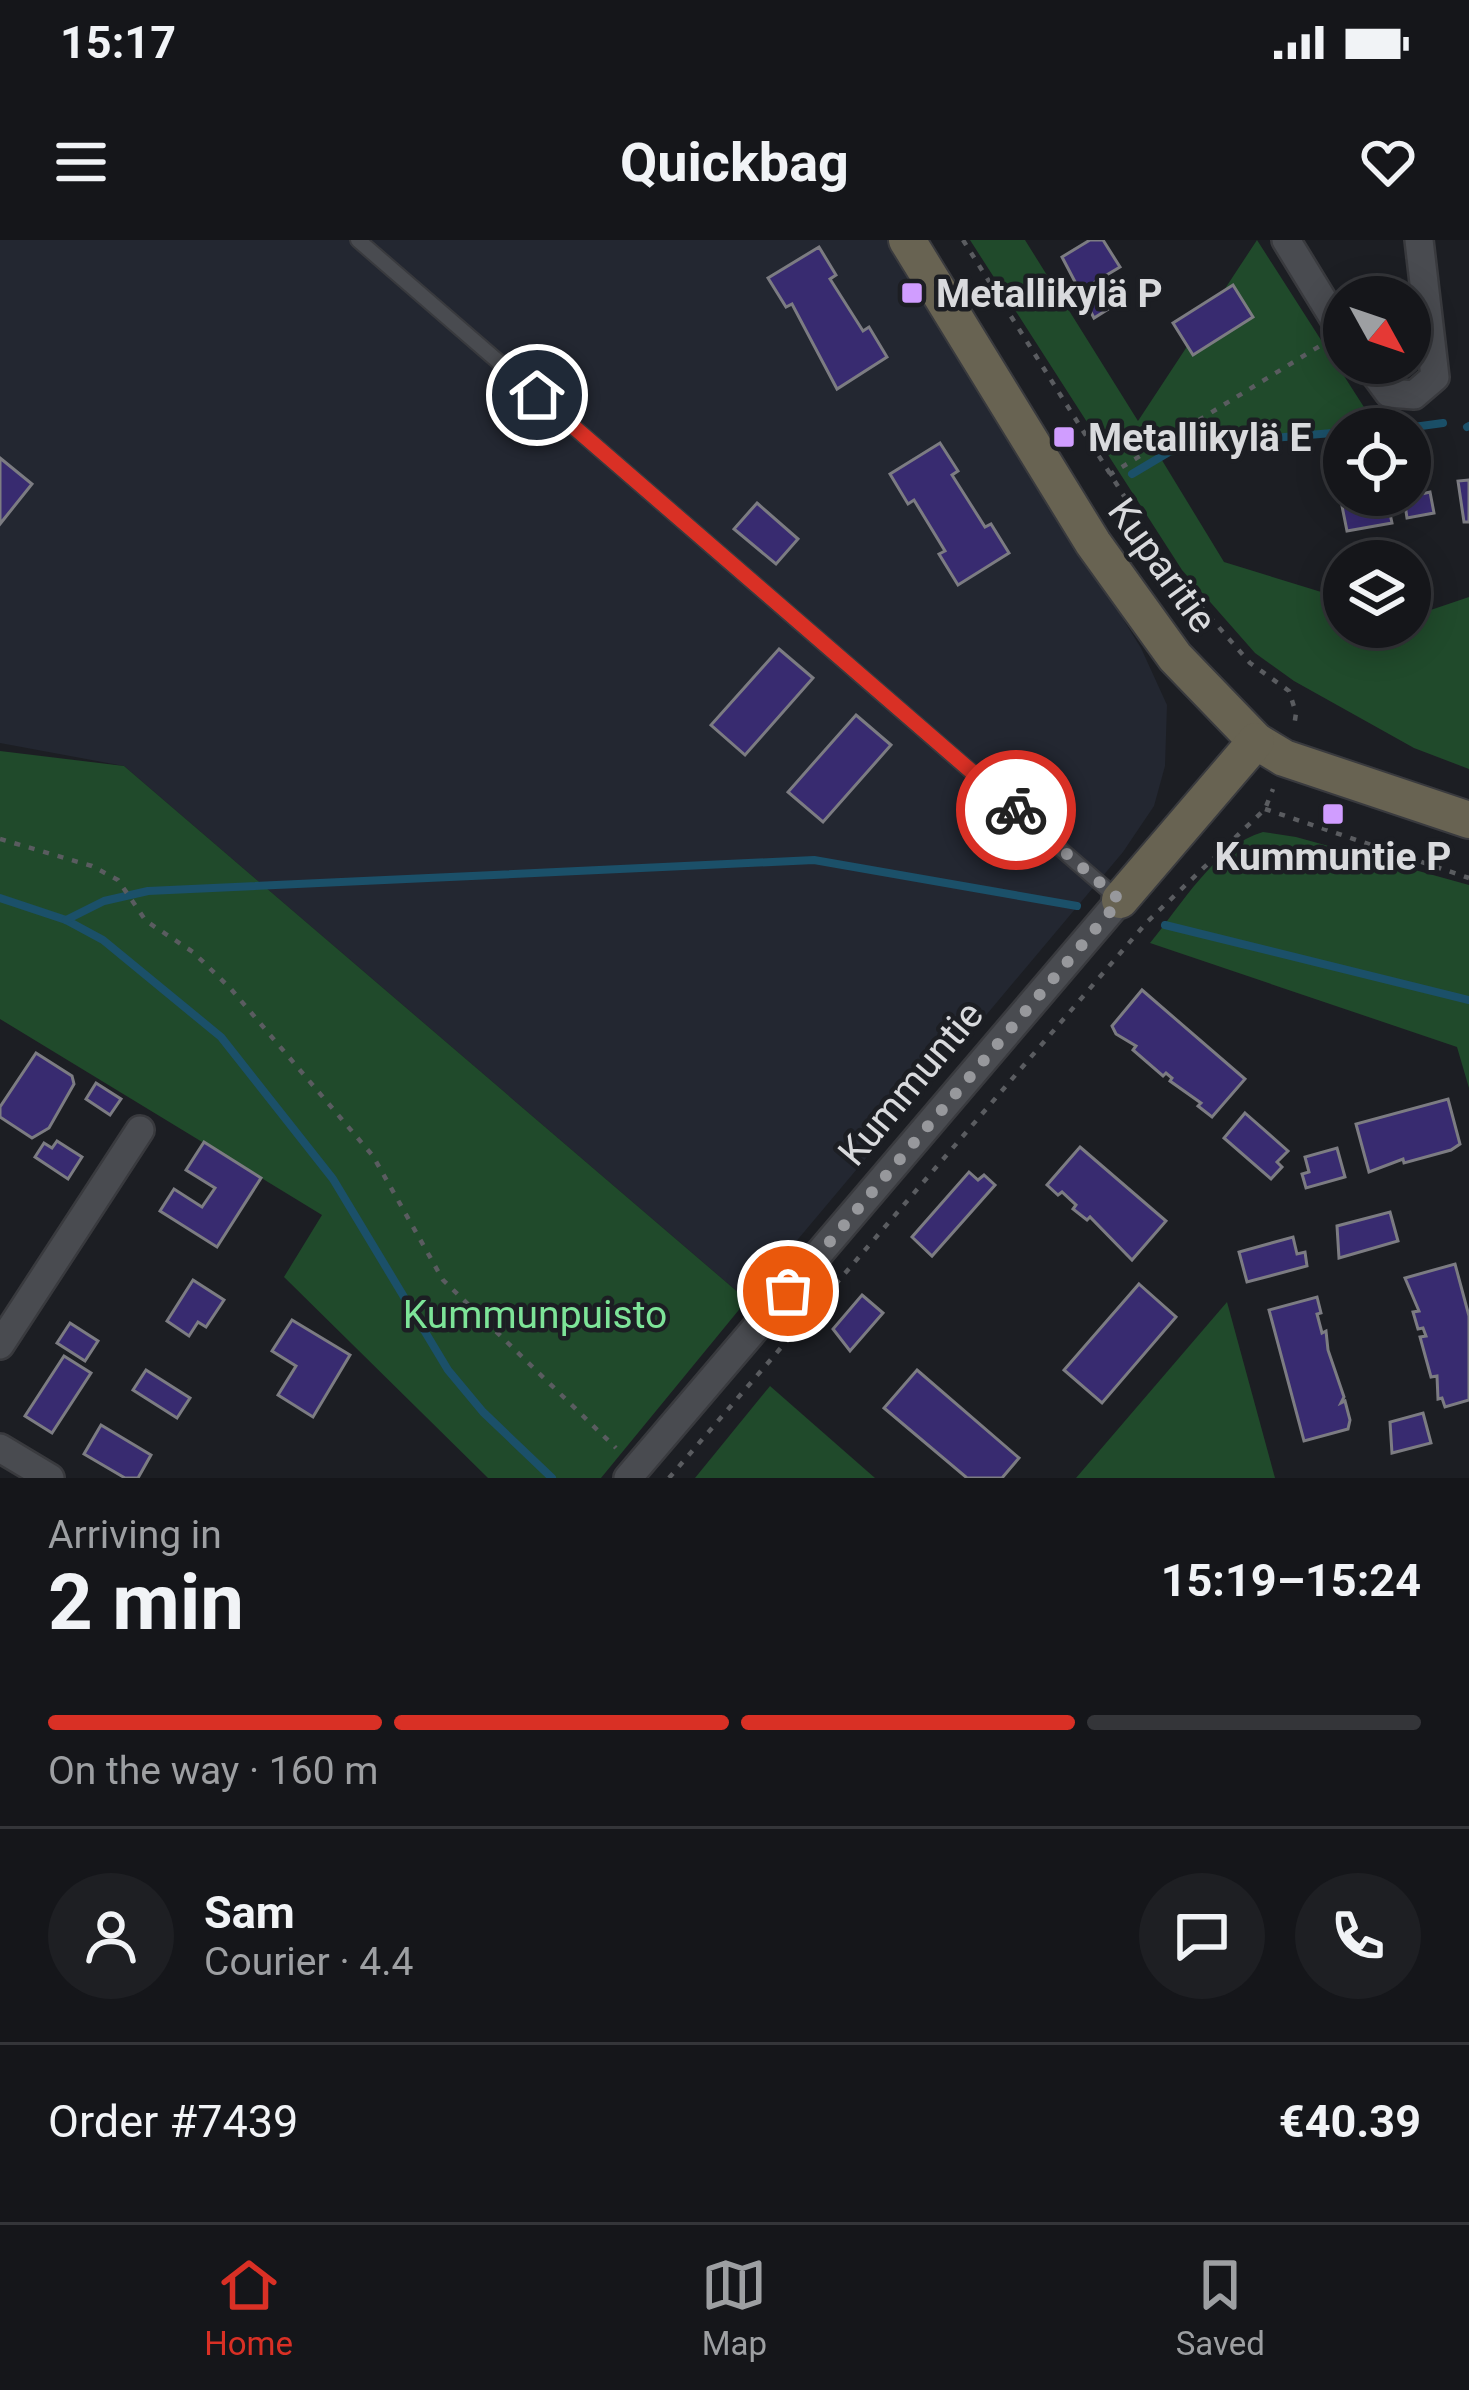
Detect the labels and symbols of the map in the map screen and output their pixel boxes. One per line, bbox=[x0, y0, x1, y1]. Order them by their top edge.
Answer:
place label: Metallikylä P bbox=[936, 271, 1163, 317]
north arrow bbox=[1323, 276, 1431, 384]
marker: Metallikylä P bbox=[899, 280, 925, 306]
pin bbox=[486, 344, 588, 446]
place label: Metallikylä E bbox=[1088, 415, 1312, 461]
marker: Metallikylä E bbox=[1051, 424, 1077, 450]
street label: Kuparitie bbox=[1098, 490, 1226, 642]
courier bbox=[956, 750, 1076, 870]
marker: Kummuntie P bbox=[1320, 801, 1346, 827]
place label: Kummuntie P bbox=[1215, 834, 1451, 880]
street label: Kummuntie bbox=[829, 992, 993, 1175]
pin bbox=[737, 1240, 839, 1342]
park label: Kummunpuisto bbox=[403, 1292, 667, 1338]

